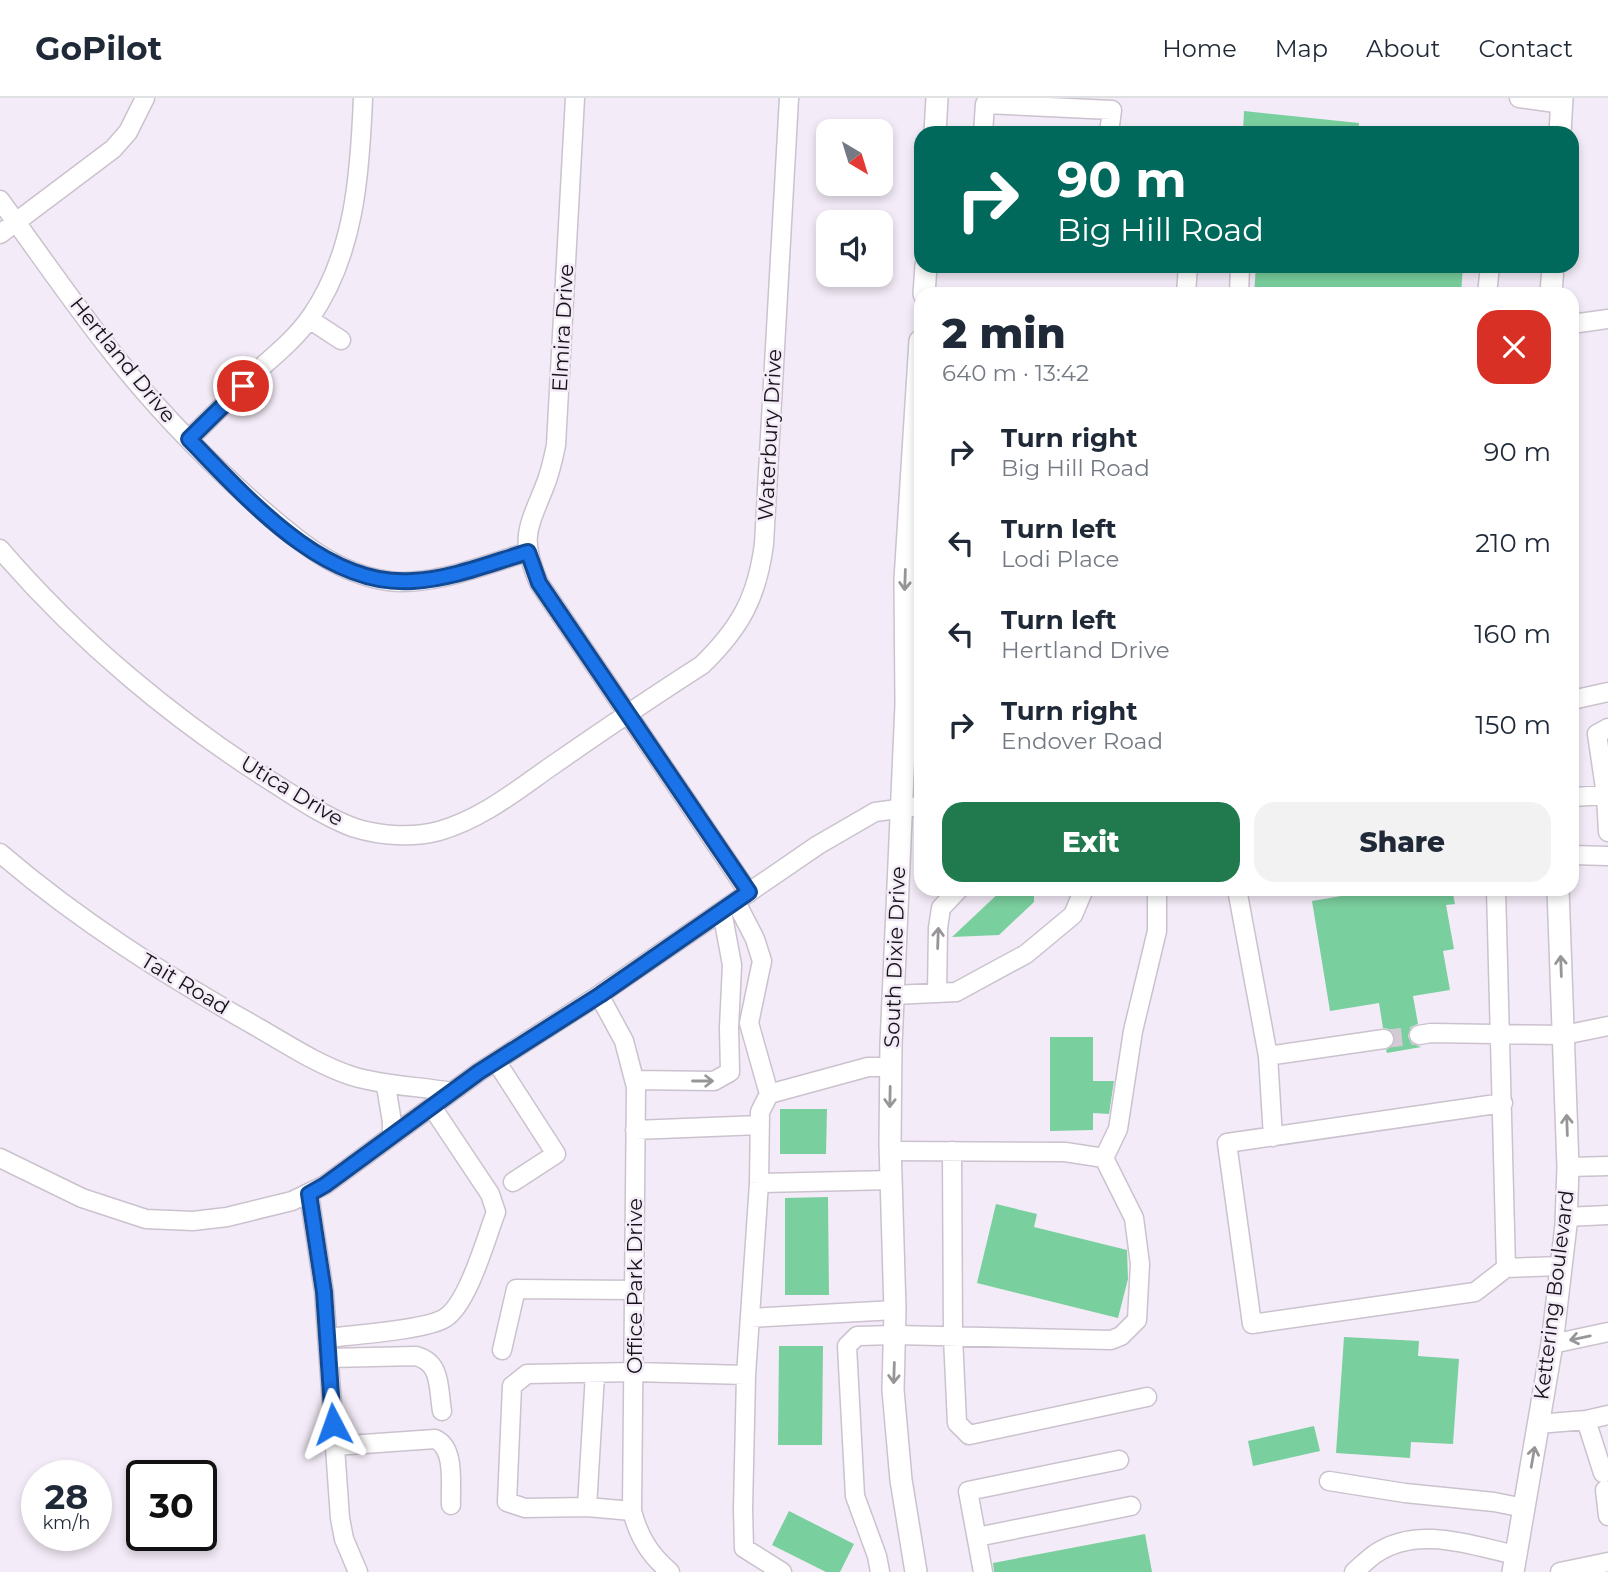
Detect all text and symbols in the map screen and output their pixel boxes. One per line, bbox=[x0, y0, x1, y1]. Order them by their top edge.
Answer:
text: GoPilot bbox=[35, 28, 162, 68]
text: Home bbox=[1162, 34, 1237, 63]
text: Map bbox=[1275, 34, 1328, 63]
text: About bbox=[1366, 34, 1440, 63]
text: Contact bbox=[1478, 34, 1573, 63]
north arrow bbox=[816, 119, 892, 196]
map controls bbox=[816, 119, 893, 287]
text: 90 m bbox=[1057, 150, 1187, 209]
icon: right bbox=[942, 154, 1033, 245]
button: sound bbox=[816, 210, 893, 287]
text: Big Hill Road bbox=[1057, 210, 1264, 249]
street label: Elmira Drive bbox=[547, 263, 578, 393]
street label: Hertland Drive bbox=[65, 292, 182, 427]
text: 2 min bbox=[942, 307, 1066, 359]
button: close bbox=[1477, 310, 1551, 384]
street label: Waterbury Drive bbox=[753, 348, 786, 522]
pin bbox=[213, 356, 273, 416]
text: 640 m · 13:42 bbox=[942, 359, 1089, 387]
icon: arrive bbox=[224, 367, 262, 405]
text: Turn right bbox=[1001, 422, 1137, 454]
icon: right bbox=[942, 433, 980, 471]
text: 90 m bbox=[1484, 436, 1551, 468]
text: Big Hill Road bbox=[1001, 454, 1150, 482]
text: Turn left bbox=[1001, 513, 1117, 545]
icon: left bbox=[942, 524, 980, 562]
text: 210 m bbox=[1475, 527, 1551, 559]
text: Lodi Place bbox=[1001, 545, 1120, 573]
one-way arrow bbox=[899, 568, 912, 591]
text: Turn left bbox=[1001, 604, 1117, 636]
icon: left bbox=[942, 615, 980, 653]
text: 160 m bbox=[1474, 618, 1551, 650]
text: Hertland Drive bbox=[1001, 636, 1170, 664]
text: Turn right bbox=[1001, 695, 1137, 727]
icon: right bbox=[942, 706, 980, 744]
text: 150 m bbox=[1475, 709, 1551, 741]
text: Endover Road bbox=[1001, 727, 1163, 755]
street label: Utica Drive bbox=[236, 750, 348, 831]
button: Exit bbox=[942, 802, 1240, 882]
button: Share bbox=[1254, 802, 1551, 882]
street label: South Dixie Drive bbox=[879, 866, 910, 1048]
one-way arrow bbox=[931, 926, 945, 949]
street label: Tait Road bbox=[137, 948, 234, 1020]
one-way arrow bbox=[1555, 955, 1568, 978]
one-way arrow bbox=[691, 1074, 714, 1087]
one-way arrow bbox=[884, 1085, 897, 1108]
one-way arrow bbox=[1560, 1114, 1573, 1137]
street label: Kettering Boulevard bbox=[1528, 1189, 1579, 1401]
street label: Office Park Drive bbox=[622, 1198, 647, 1374]
one-way arrow bbox=[1569, 1332, 1592, 1346]
one-way arrow bbox=[887, 1361, 900, 1384]
position arrow bbox=[296, 1387, 370, 1461]
one-way arrow bbox=[1527, 1446, 1540, 1468]
speed limit sign: 30 bbox=[126, 1460, 217, 1551]
text: 28 bbox=[45, 1475, 88, 1518]
text: km/h bbox=[42, 1512, 91, 1534]

